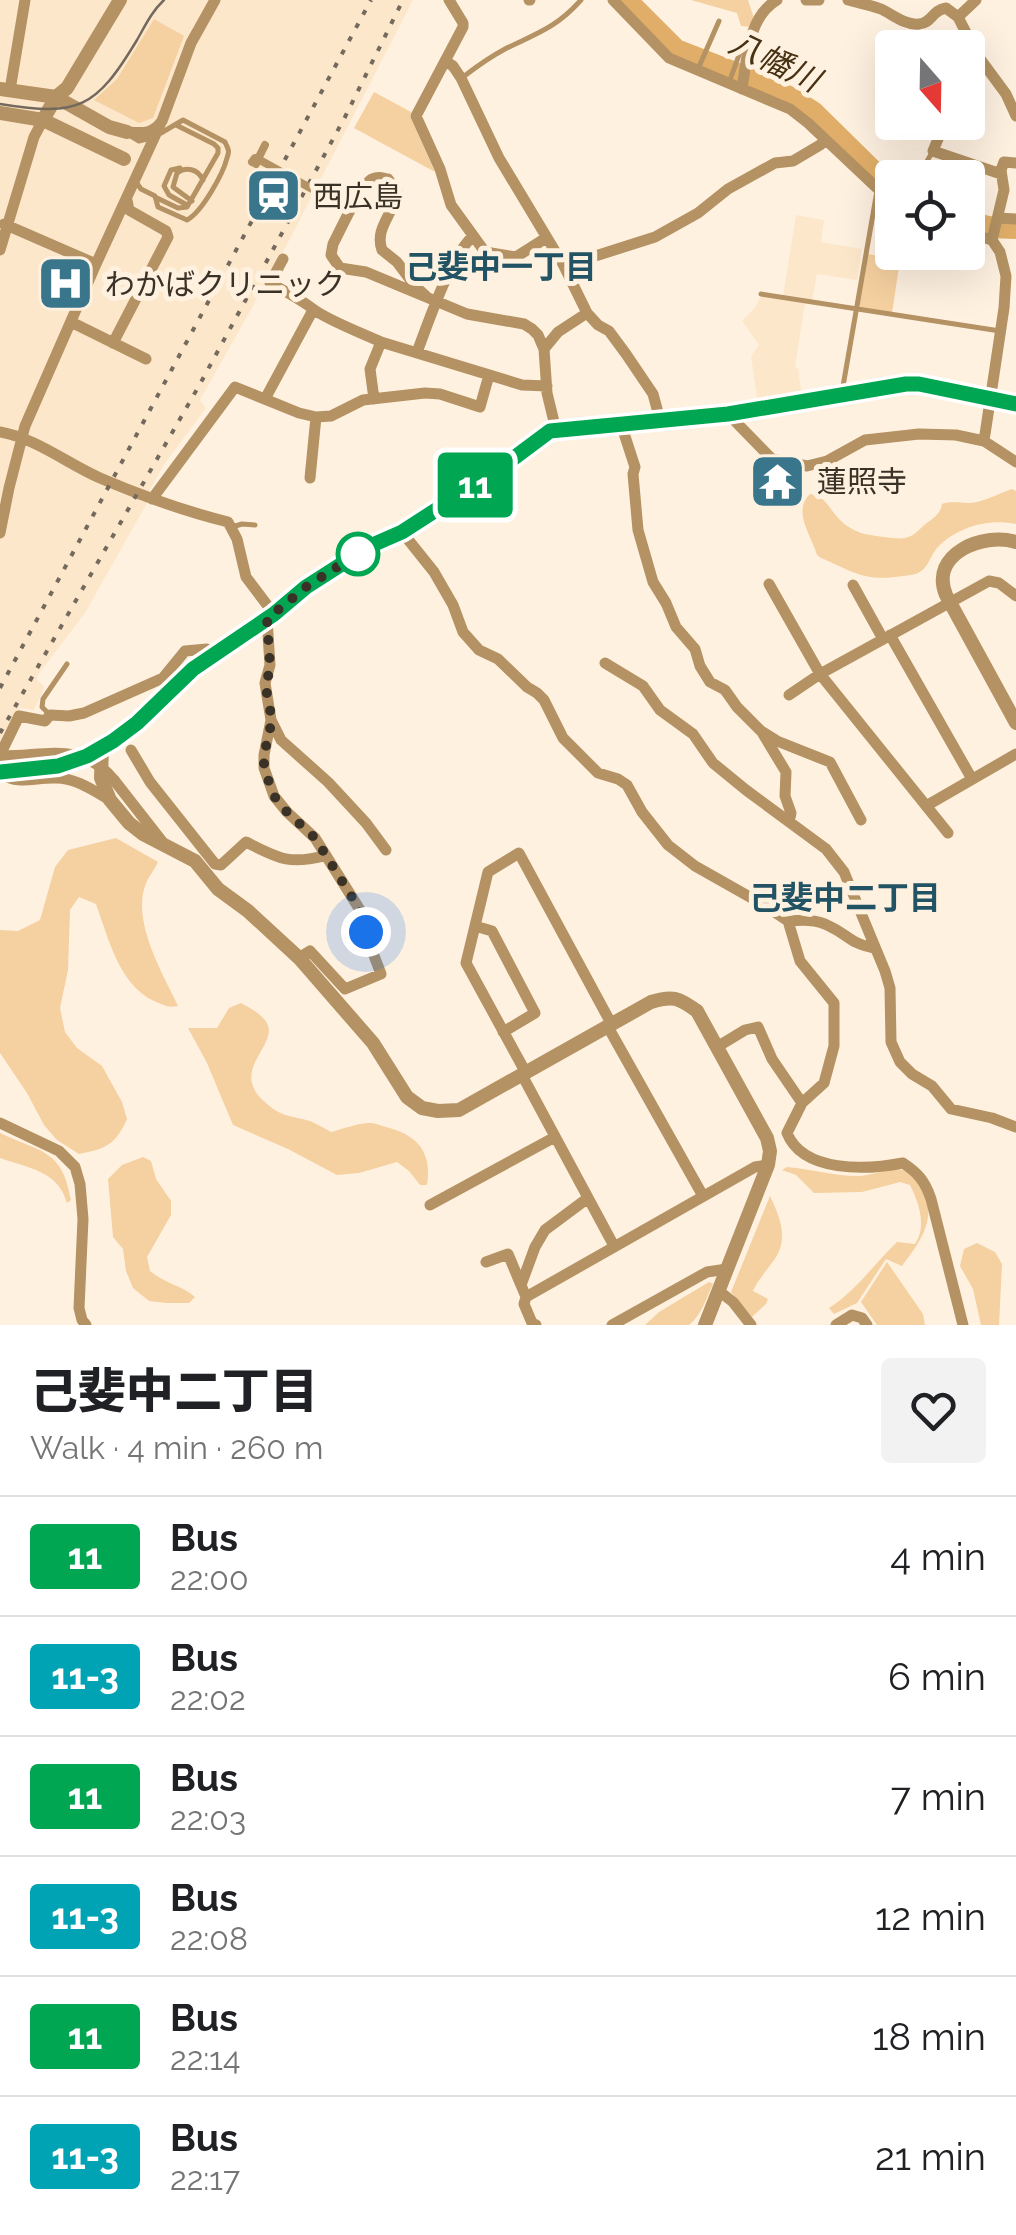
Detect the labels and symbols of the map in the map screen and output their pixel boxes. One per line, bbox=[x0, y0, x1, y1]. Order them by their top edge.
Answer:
water label: 八幡川 bbox=[724, 23, 829, 100]
north arrow bbox=[875, 30, 985, 140]
station icon: 西広島 bbox=[244, 166, 304, 226]
place label: 西広島 bbox=[313, 179, 403, 214]
district label: 己斐中一丁目 bbox=[405, 248, 597, 285]
hospital icon: わかばクリニック bbox=[36, 254, 96, 314]
place label: わかばクリニック bbox=[105, 267, 345, 302]
temple icon: 蓮照寺 bbox=[748, 451, 808, 511]
line badge: 11 bbox=[430, 452, 520, 518]
place label: 蓮照寺 bbox=[817, 464, 907, 499]
unlabelled marker bbox=[337, 533, 379, 575]
district label: 己斐中二丁目 bbox=[749, 879, 941, 916]
your location bbox=[341, 907, 391, 957]

